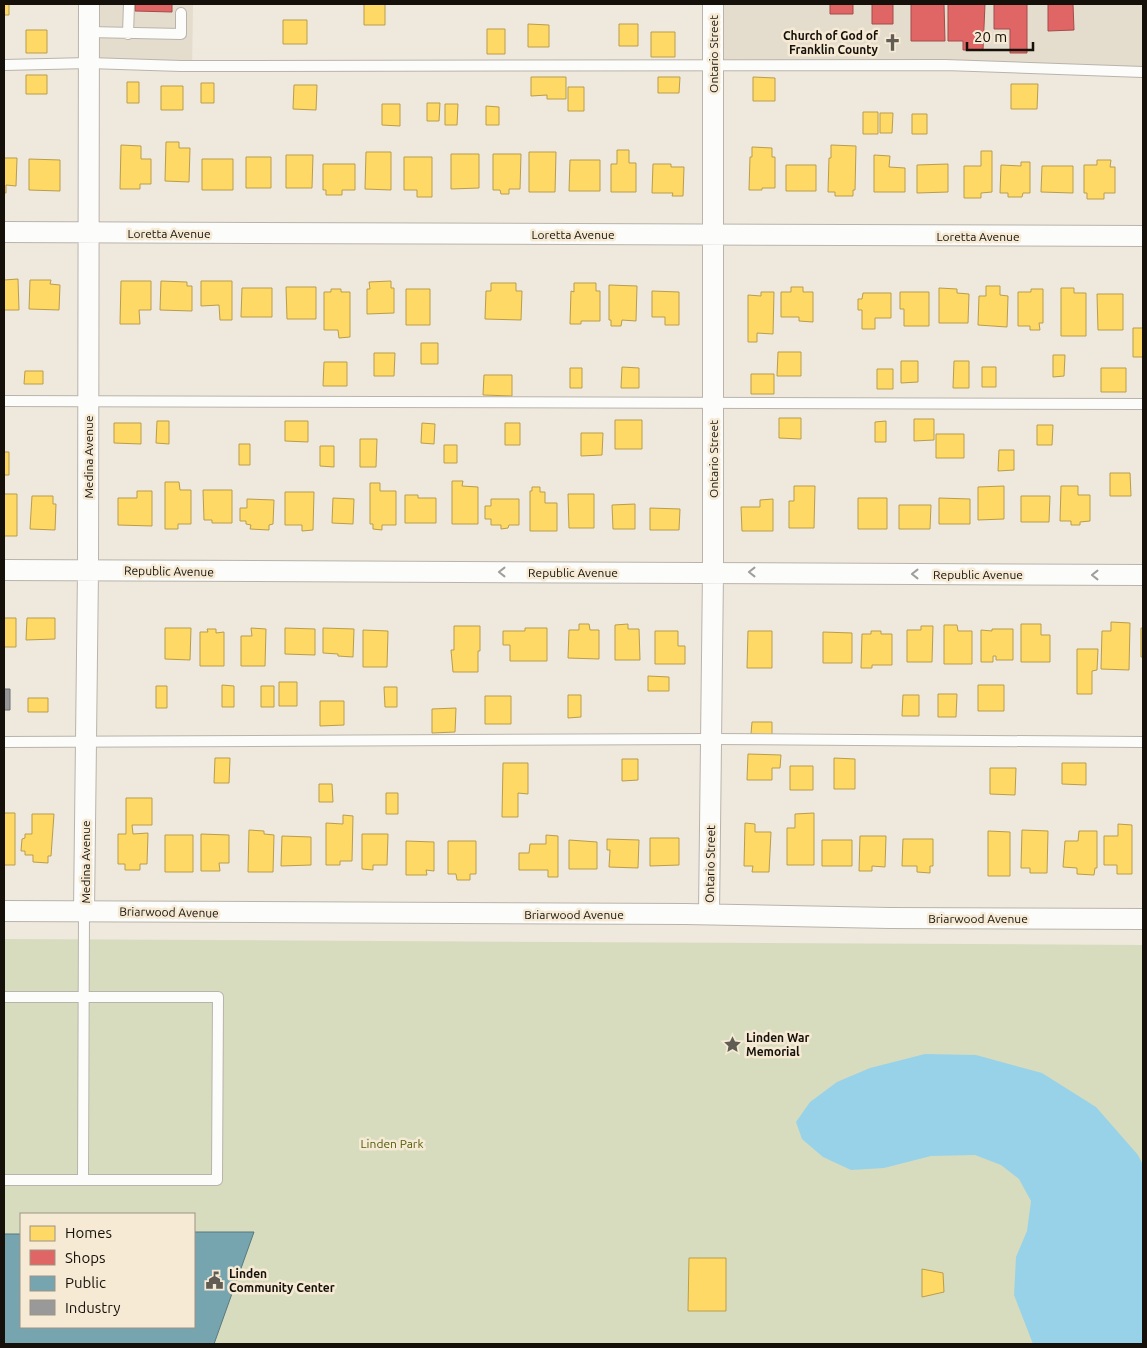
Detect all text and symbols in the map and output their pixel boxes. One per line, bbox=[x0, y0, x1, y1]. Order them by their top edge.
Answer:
street label: Ontario Street bbox=[707, 15, 720, 93]
scale bar bbox=[967, 20, 1033, 52]
text: 20 m bbox=[974, 28, 1007, 45]
place label: Church of God of Franklin County bbox=[783, 29, 879, 56]
church icon: Church of God of Franklin County bbox=[882, 32, 902, 52]
street label: Loretta Avenue bbox=[127, 227, 211, 240]
street label: Loretta Avenue bbox=[531, 228, 615, 241]
street label: Loretta Avenue bbox=[936, 230, 1020, 243]
street label: Medina Avenue bbox=[82, 415, 95, 499]
street label: Ontario Street bbox=[707, 420, 720, 498]
street label: Republic Avenue bbox=[124, 564, 214, 578]
street label: Republic Avenue bbox=[528, 566, 618, 579]
one-way arrow bbox=[498, 567, 506, 577]
one-way arrow bbox=[748, 567, 756, 577]
one-way arrow bbox=[910, 568, 918, 579]
street label: Republic Avenue bbox=[933, 568, 1023, 581]
one-way arrow bbox=[1090, 570, 1098, 580]
street label: Medina Avenue bbox=[79, 820, 92, 904]
street label: Ontario Street bbox=[703, 825, 717, 903]
street label: Briarwood Avenue bbox=[119, 905, 219, 919]
street label: Briarwood Avenue bbox=[524, 908, 624, 921]
street label: Briarwood Avenue bbox=[928, 912, 1028, 925]
place label: Linden War Memorial bbox=[746, 1031, 809, 1058]
place icon: Linden War Memorial bbox=[722, 1034, 742, 1054]
park label: Linden Park bbox=[361, 1137, 423, 1150]
legend bbox=[20, 1213, 195, 1328]
text: Homes bbox=[65, 1224, 112, 1241]
text: Shops bbox=[65, 1249, 106, 1266]
place label: Linden Community Center bbox=[229, 1267, 335, 1294]
public building icon: Linden Community Center bbox=[205, 1270, 225, 1290]
text: Public bbox=[65, 1274, 106, 1291]
text: Industry bbox=[65, 1299, 120, 1316]

